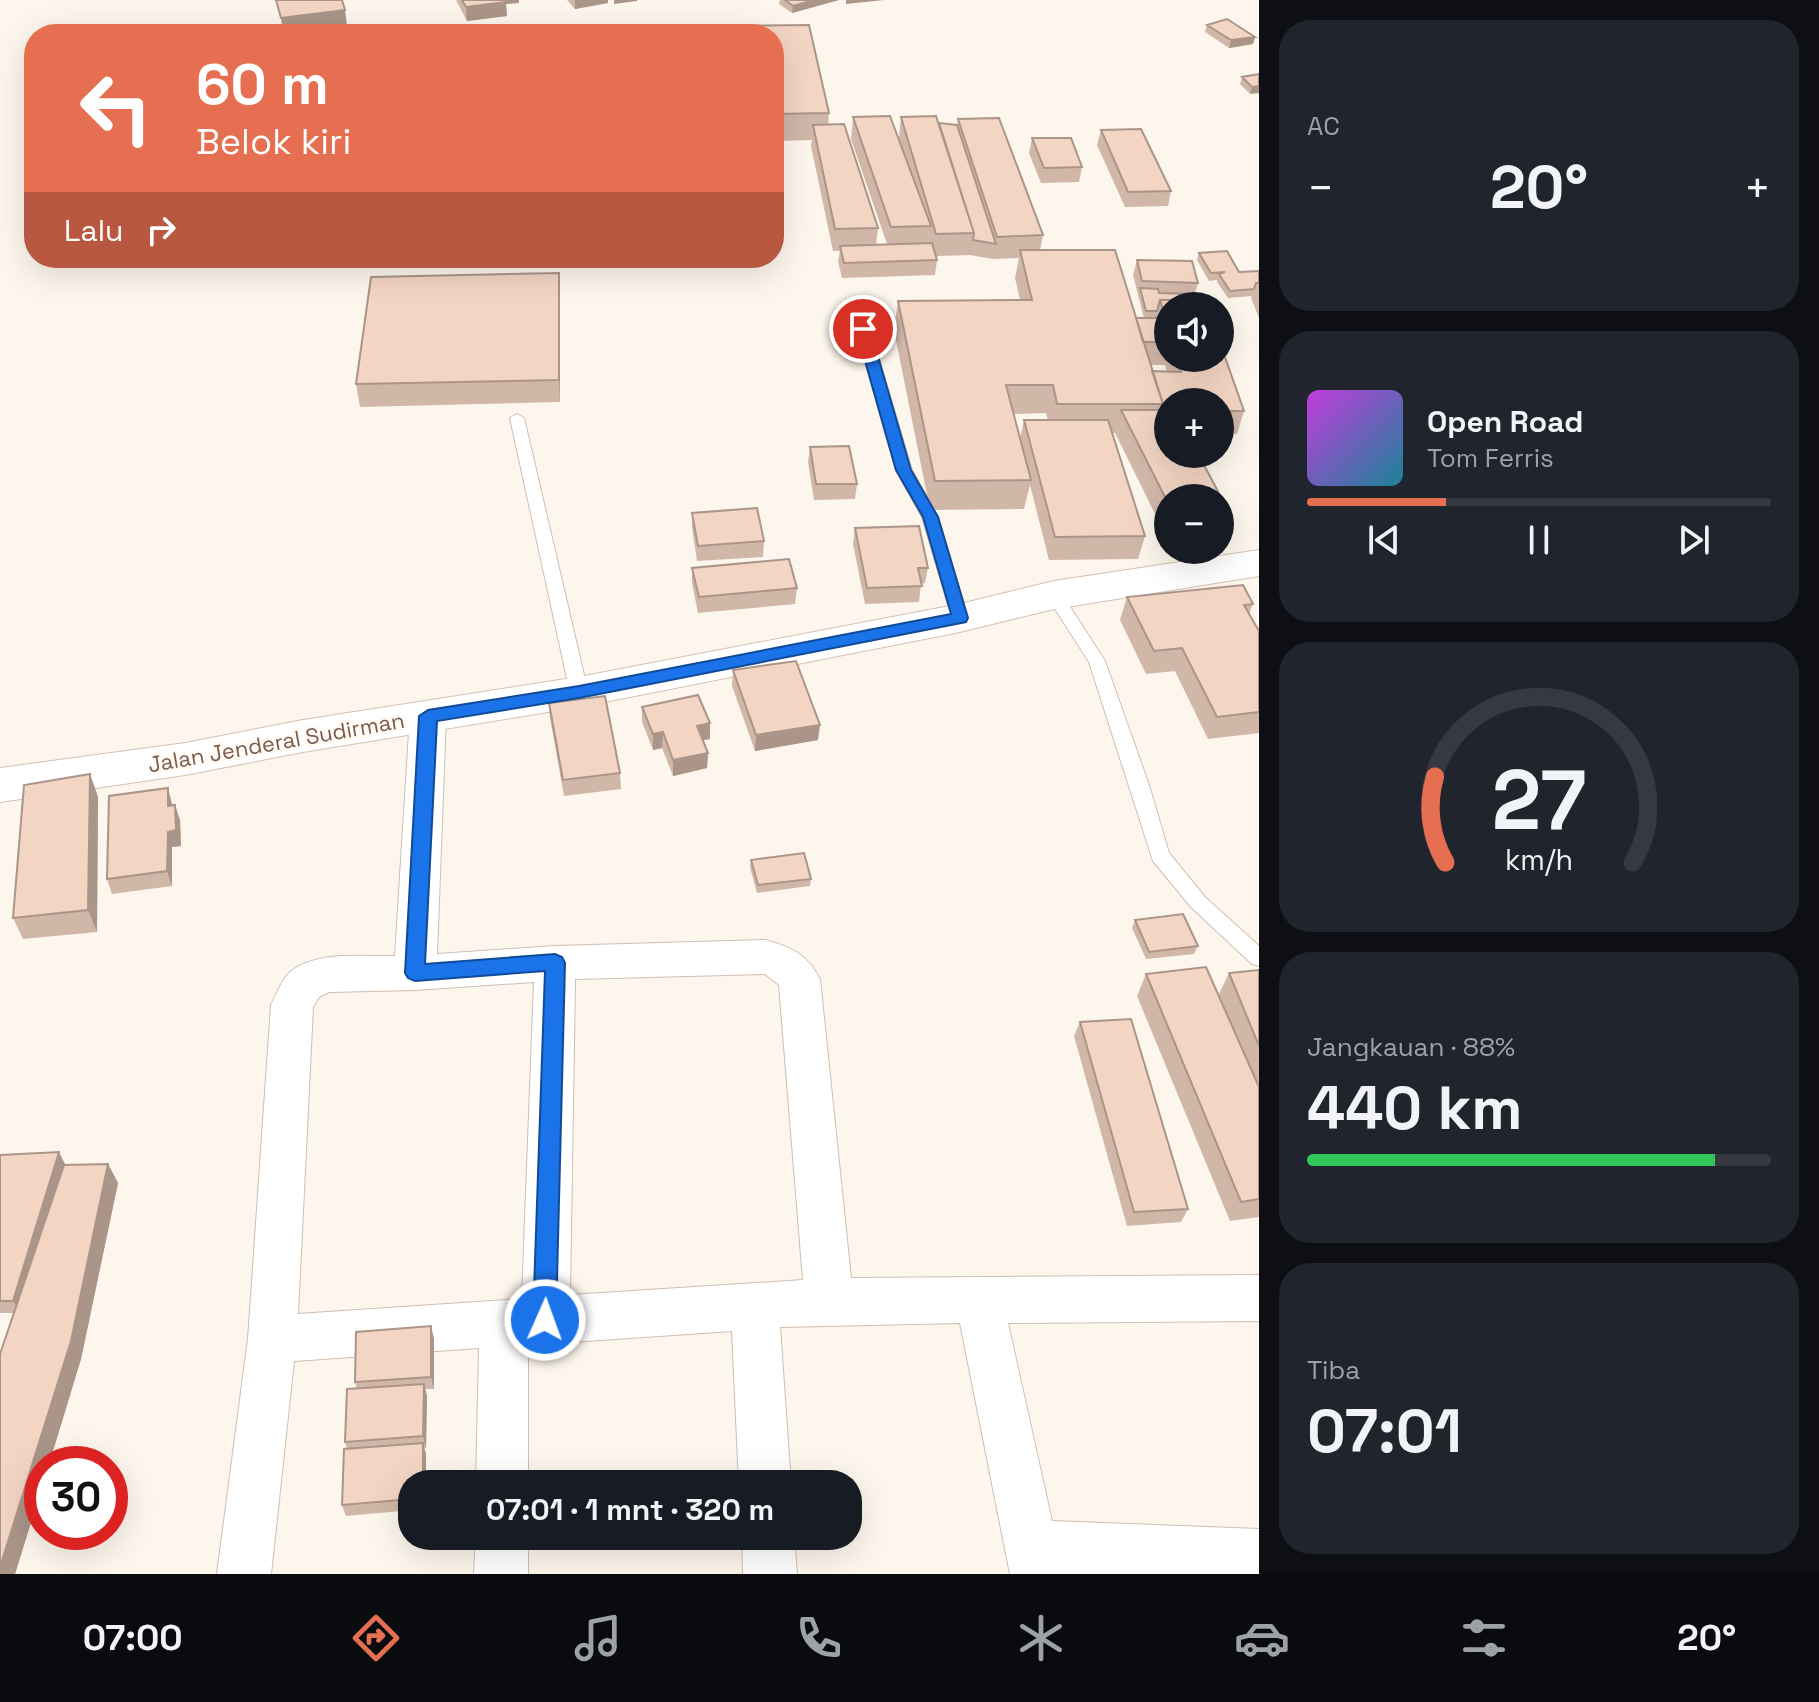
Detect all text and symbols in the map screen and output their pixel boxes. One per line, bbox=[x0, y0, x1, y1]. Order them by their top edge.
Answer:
text: 60 m bbox=[196, 49, 329, 120]
icon: left bbox=[64, 56, 168, 160]
text: AC bbox=[1307, 109, 1340, 143]
text: Belok kiri bbox=[196, 119, 351, 165]
text: 20° bbox=[1490, 149, 1588, 226]
text: − bbox=[1307, 160, 1334, 216]
text: + bbox=[1744, 160, 1771, 216]
icon: right bbox=[139, 208, 183, 252]
text: Lalu bbox=[64, 211, 123, 250]
map controls bbox=[1154, 292, 1234, 564]
button: sound bbox=[1154, 292, 1234, 372]
pin bbox=[829, 295, 897, 363]
icon: arrive bbox=[841, 307, 885, 351]
button: + bbox=[1154, 388, 1234, 468]
text: Open Road bbox=[1427, 402, 1583, 441]
text: Tom Ferris bbox=[1427, 441, 1554, 475]
button: − bbox=[1154, 484, 1234, 564]
icon: previous bbox=[1362, 518, 1406, 562]
icon: pause bbox=[1517, 518, 1561, 562]
icon: next bbox=[1672, 518, 1716, 562]
street label: Jalan Jenderal Sudirman bbox=[146, 706, 406, 778]
text: 27 bbox=[1492, 747, 1586, 853]
text: km/h bbox=[1505, 842, 1573, 878]
text: Jangkauan · 88% bbox=[1307, 1030, 1515, 1064]
text: 440 km bbox=[1307, 1070, 1523, 1147]
position arrow bbox=[503, 1278, 587, 1362]
text: Tiba bbox=[1307, 1353, 1360, 1387]
text: 07:01 bbox=[1307, 1393, 1462, 1470]
speed limit sign: 30 bbox=[24, 1446, 128, 1550]
text: 07:01 · 1 mnt · 320 m bbox=[486, 1490, 774, 1529]
icon: directions bbox=[348, 1610, 404, 1666]
icon: music bbox=[570, 1610, 626, 1666]
icon: phone bbox=[791, 1610, 847, 1666]
icon: climate bbox=[1013, 1610, 1069, 1666]
icon: car bbox=[1234, 1610, 1290, 1666]
icon: filters bbox=[1456, 1610, 1512, 1666]
text: 07:00 bbox=[83, 1615, 183, 1661]
text: 20° bbox=[1677, 1615, 1736, 1661]

